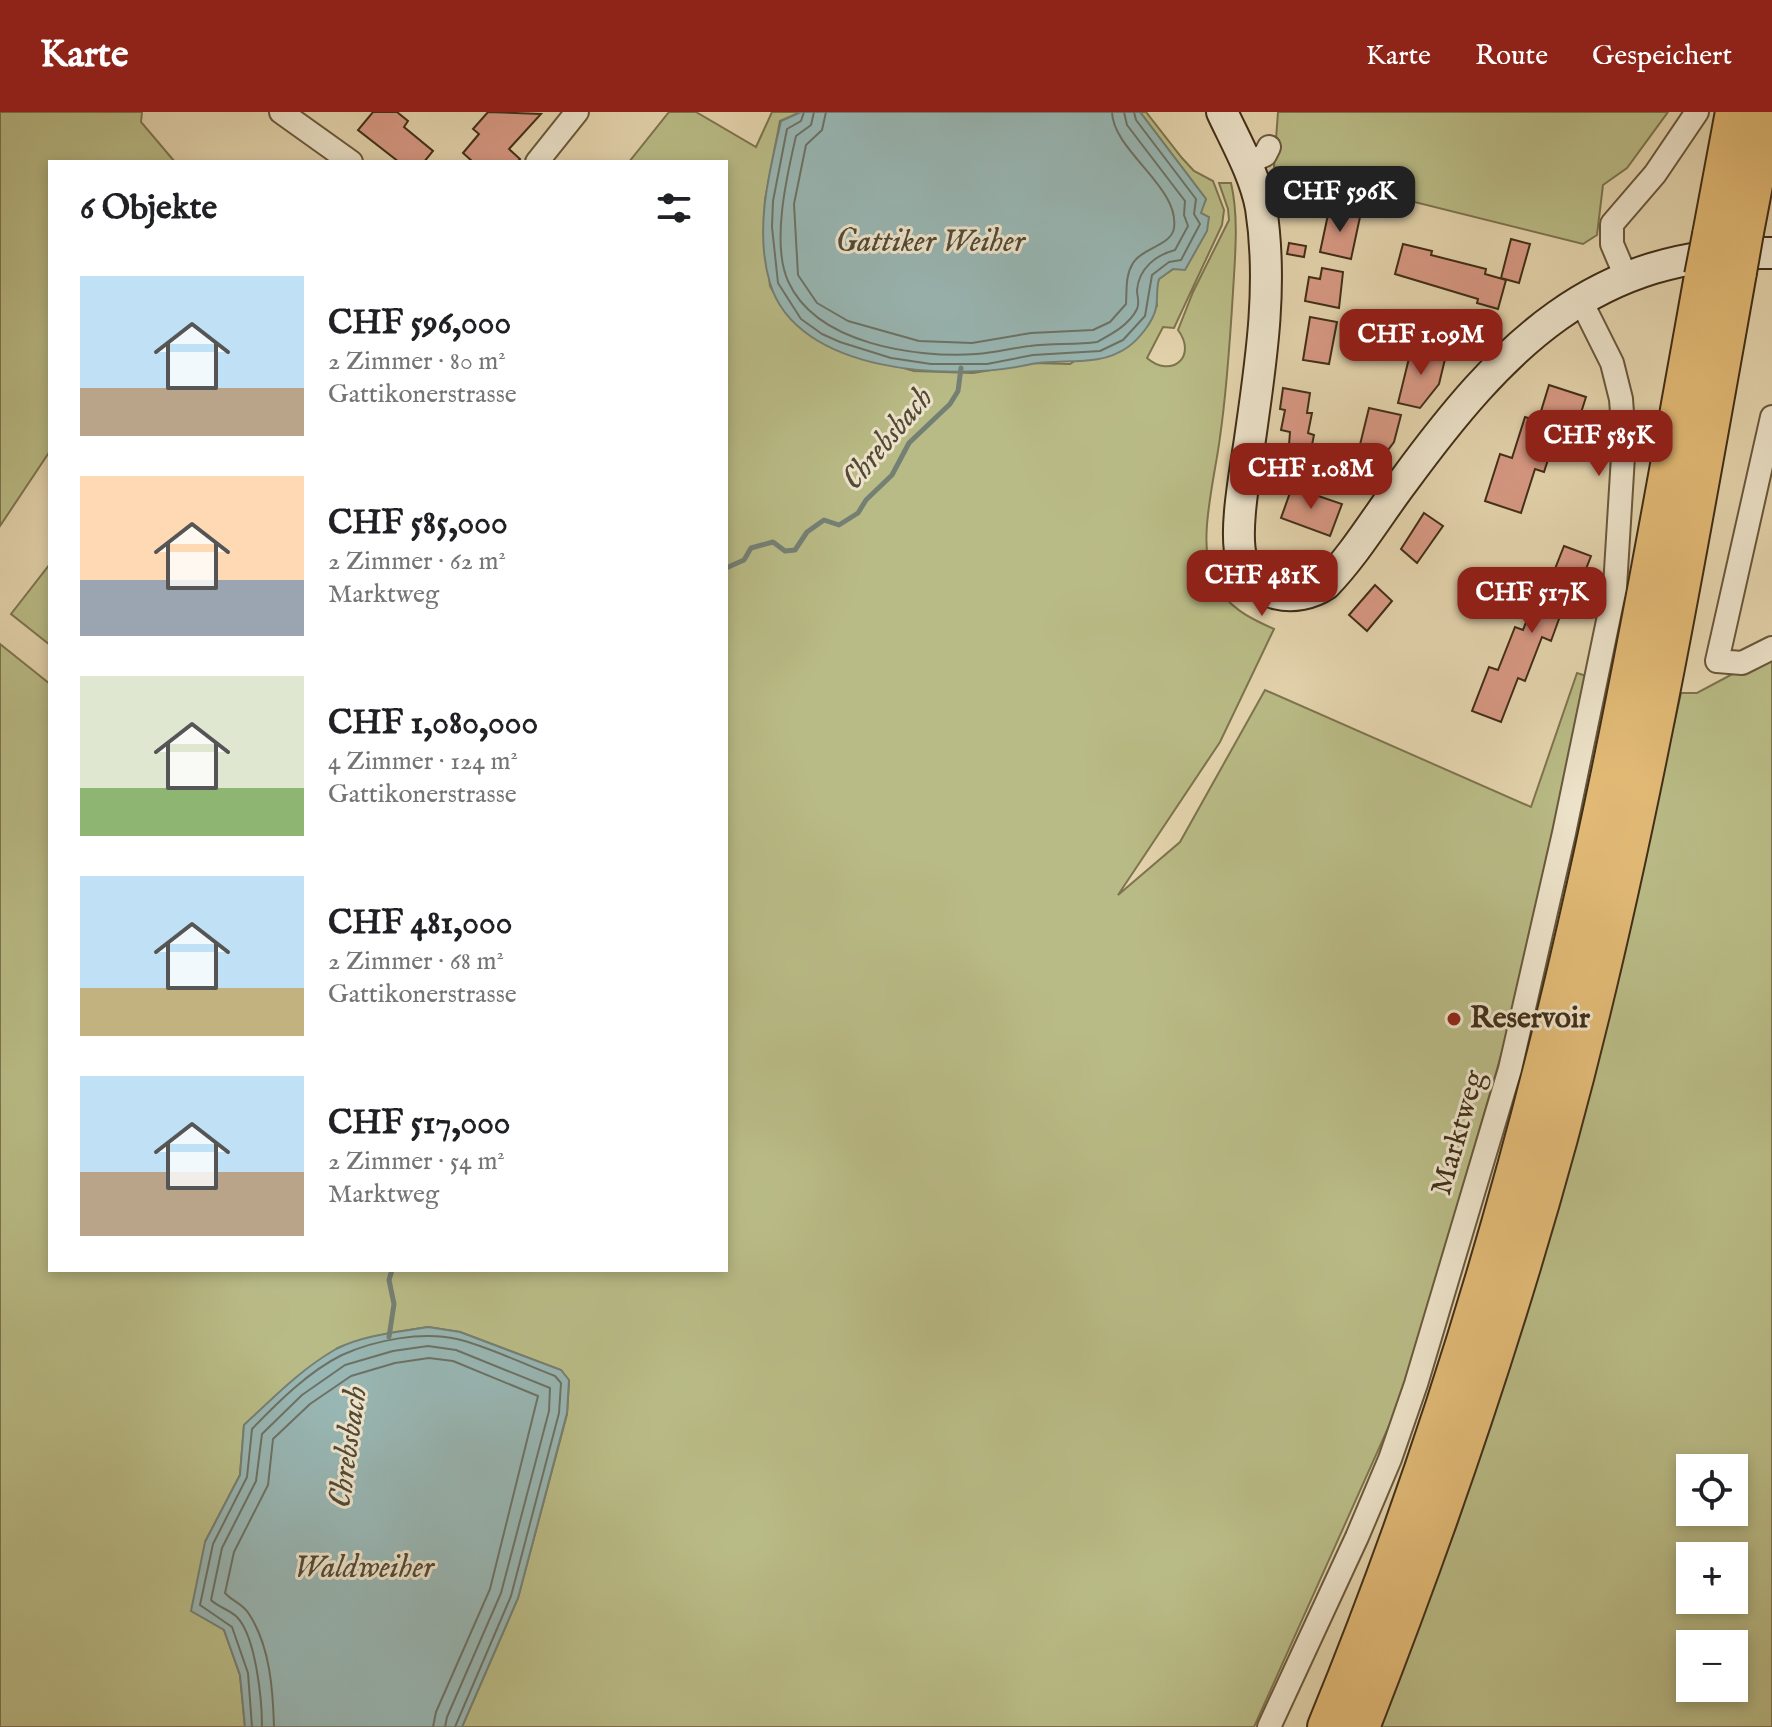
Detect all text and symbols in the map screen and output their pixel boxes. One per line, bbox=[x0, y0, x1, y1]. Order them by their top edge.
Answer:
text: Karte bbox=[40, 32, 128, 80]
text: Karte bbox=[1366, 39, 1431, 74]
text: Route bbox=[1475, 39, 1548, 74]
text: Gespeichert bbox=[1592, 39, 1732, 74]
pin: CHF 596K bbox=[1257, 166, 1423, 234]
text: CHF 596K bbox=[1283, 175, 1397, 208]
icon: filters bbox=[652, 186, 696, 230]
text: 6 Objekte bbox=[80, 187, 217, 230]
water label: Gattiker Weiher bbox=[835, 222, 1027, 263]
text: CHF 596,000 bbox=[328, 302, 511, 345]
icon: home bbox=[144, 308, 240, 404]
pin: CHF 1.09M bbox=[1329, 309, 1513, 377]
text: CHF 1.09M bbox=[1358, 318, 1484, 351]
text: 2 Zimmer · 80 m² bbox=[328, 345, 506, 378]
text: Gattikonerstrasse bbox=[328, 378, 517, 411]
water label: Chrebsbach bbox=[833, 379, 943, 499]
pin: CHF 585K bbox=[1516, 410, 1682, 478]
text: CHF 585K bbox=[1544, 419, 1654, 452]
pin: CHF 1.08M bbox=[1219, 443, 1403, 511]
text: CHF 1.08M bbox=[1248, 452, 1374, 485]
text: CHF 585,000 bbox=[328, 502, 508, 545]
icon: home bbox=[144, 508, 240, 604]
text: 2 Zimmer · 62 m² bbox=[328, 545, 506, 578]
pin: CHF 481K bbox=[1179, 550, 1345, 618]
text: CHF 481K bbox=[1205, 559, 1319, 592]
pin: CHF 517K bbox=[1449, 567, 1615, 635]
text: CHF 517K bbox=[1475, 576, 1589, 609]
text: Marktweg bbox=[328, 578, 439, 611]
text: CHF 1,080,000 bbox=[328, 702, 538, 745]
icon: home bbox=[144, 708, 240, 804]
text: 4 Zimmer · 124 m² bbox=[328, 745, 518, 778]
text: Gattikonerstrasse bbox=[328, 778, 517, 811]
text: CHF 481,000 bbox=[328, 902, 512, 945]
icon: home bbox=[144, 908, 240, 1004]
text: 2 Zimmer · 68 m² bbox=[328, 945, 504, 978]
text: Gattikonerstrasse bbox=[328, 978, 517, 1011]
place label: Reservoir bbox=[1470, 1000, 1591, 1038]
marker: Reservoir bbox=[1445, 1010, 1463, 1028]
street label: Marktweg bbox=[1423, 1066, 1495, 1200]
text: CHF 517,000 bbox=[328, 1102, 511, 1145]
icon: home bbox=[144, 1108, 240, 1204]
text: 2 Zimmer · 54 m² bbox=[328, 1145, 505, 1178]
text: Marktweg bbox=[328, 1178, 439, 1211]
water label: Chrebsbach bbox=[320, 1384, 378, 1510]
map controls bbox=[1676, 1454, 1748, 1702]
button: locate bbox=[1676, 1454, 1748, 1526]
button: + bbox=[1676, 1542, 1748, 1614]
water label: Waldweiher bbox=[294, 1548, 436, 1589]
button: − bbox=[1676, 1630, 1748, 1702]

